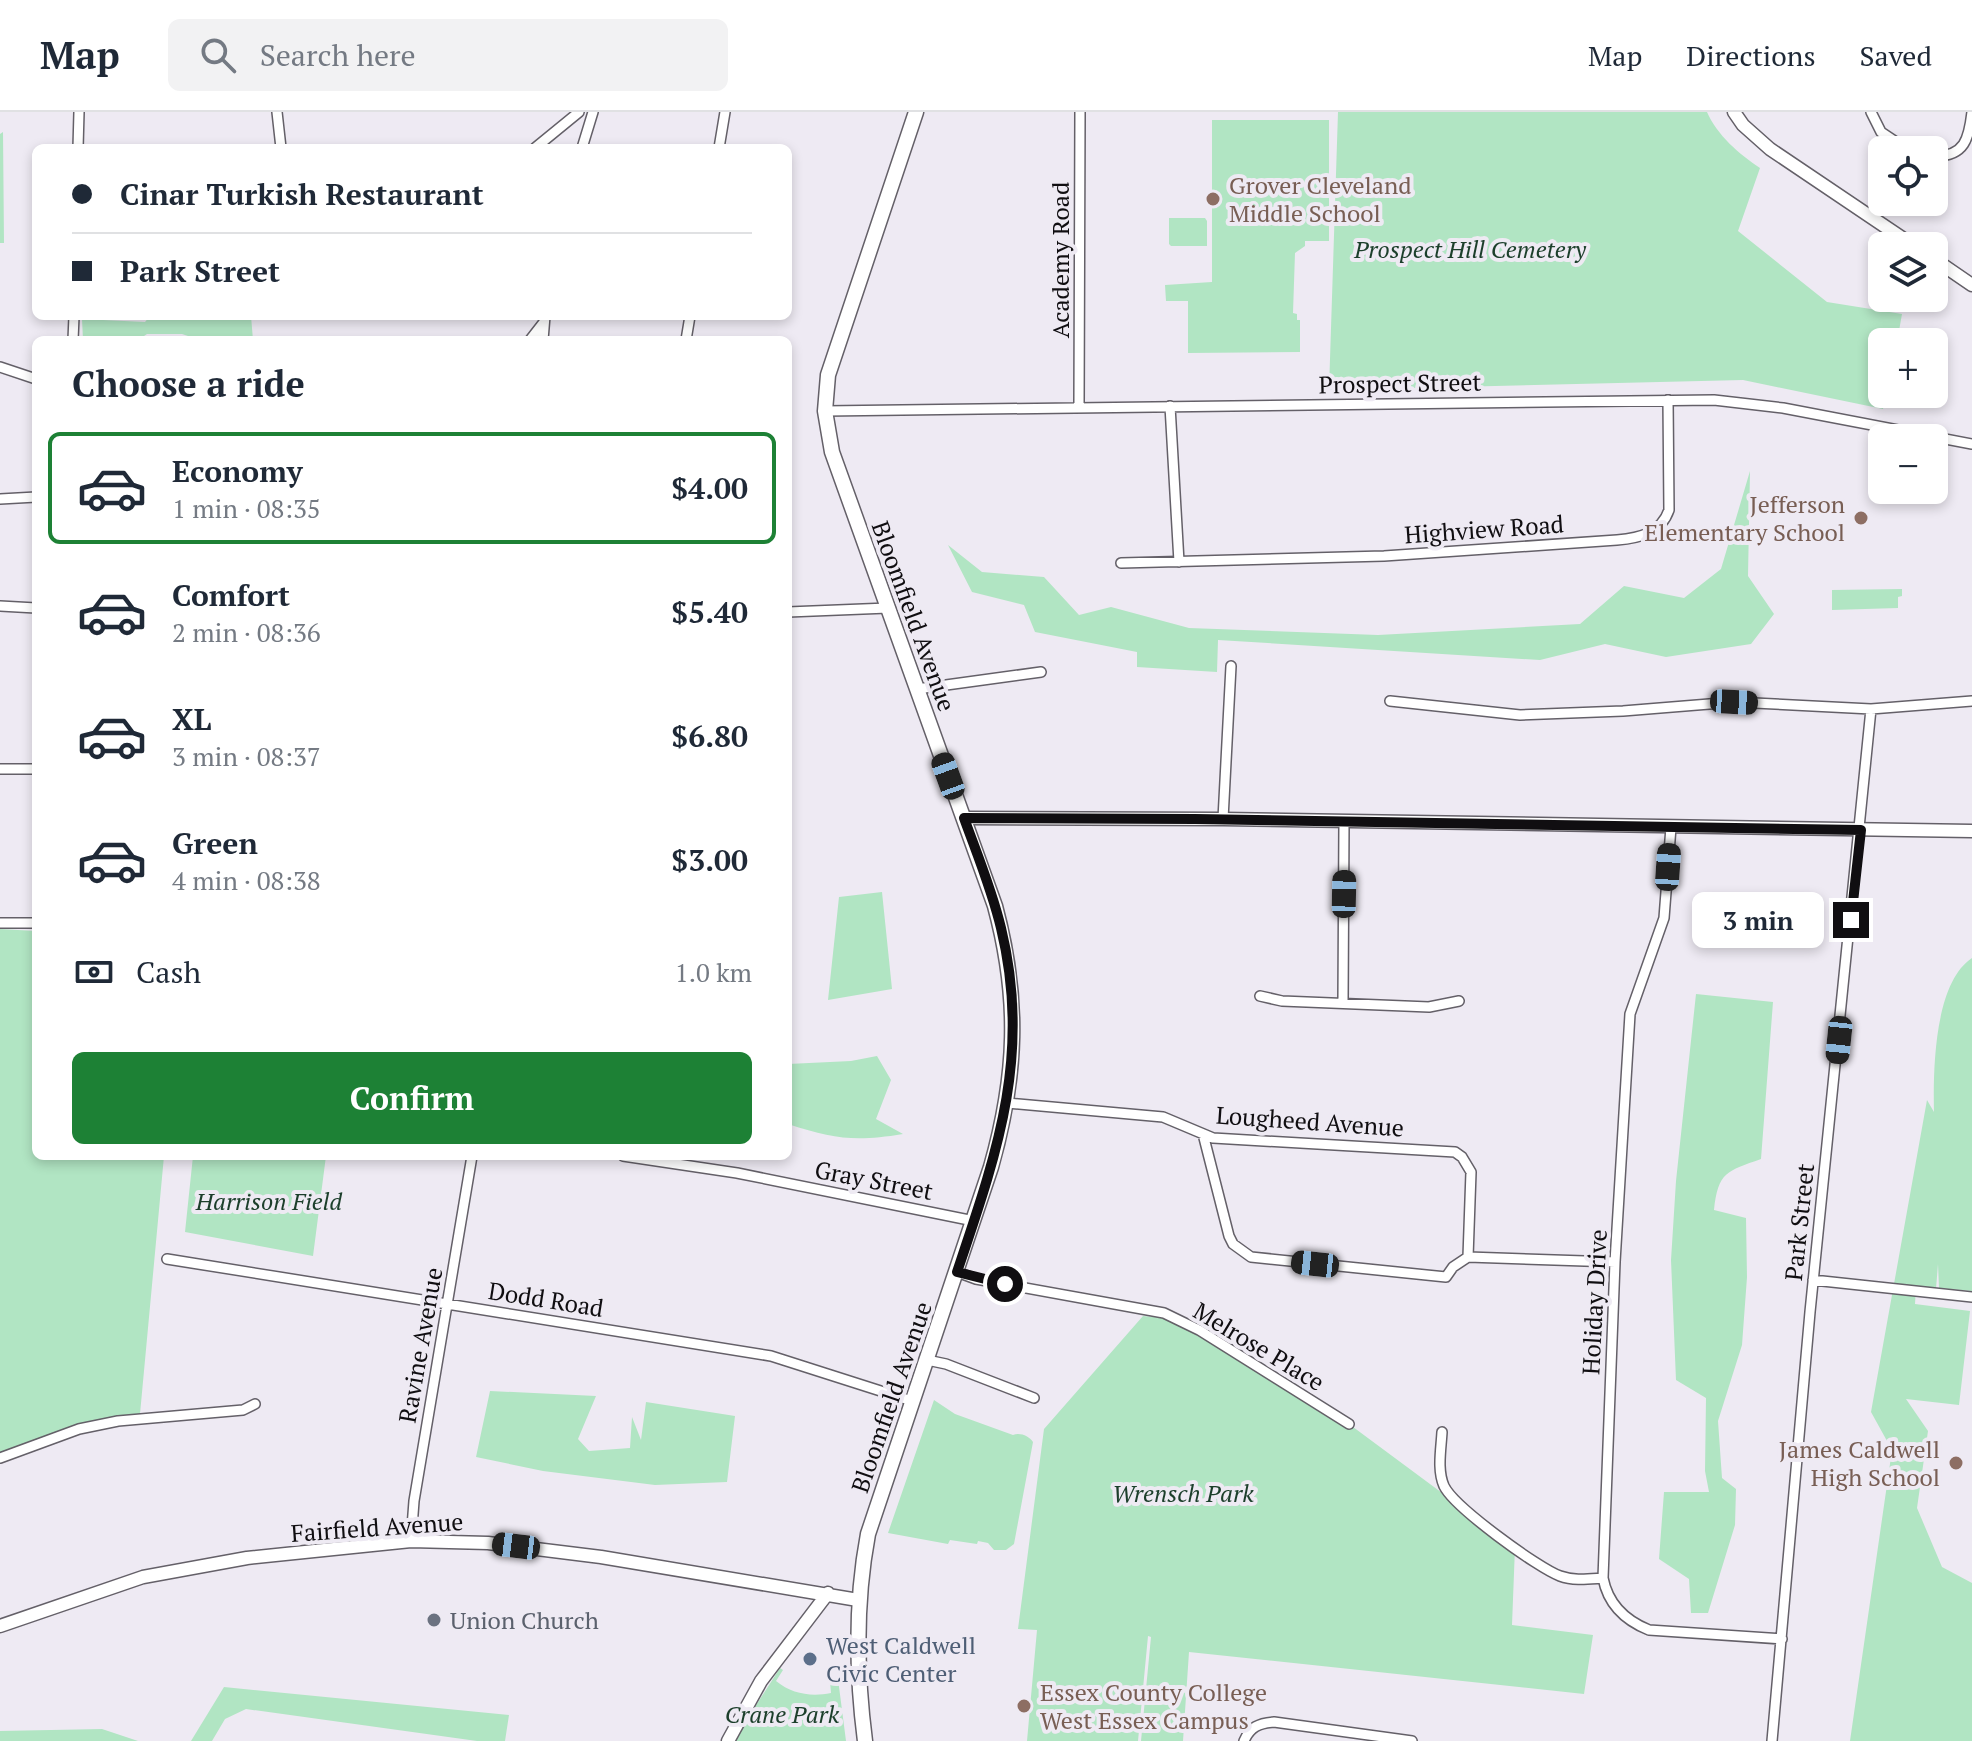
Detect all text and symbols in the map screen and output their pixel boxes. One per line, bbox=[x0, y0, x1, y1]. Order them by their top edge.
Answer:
search box bbox=[168, 19, 728, 91]
text: Map bbox=[40, 30, 120, 80]
icon: search bbox=[196, 33, 240, 77]
text: Search here bbox=[260, 35, 416, 75]
text: Map bbox=[1588, 37, 1642, 74]
text: Directions bbox=[1686, 37, 1816, 74]
text: Saved bbox=[1860, 37, 1932, 74]
map controls bbox=[1868, 136, 1948, 504]
button: locate bbox=[1868, 136, 1948, 216]
place label: Grover Cleveland Middle School bbox=[1229, 169, 1411, 229]
text: Cinar Turkish Restaurant bbox=[120, 174, 484, 214]
street label: Academy Road bbox=[1044, 182, 1076, 338]
marker: Grover Cleveland Middle School bbox=[1204, 190, 1222, 208]
button: layers bbox=[1868, 232, 1948, 312]
park label: Prospect Hill Cemetery bbox=[1353, 233, 1587, 265]
text: Park Street bbox=[120, 251, 280, 291]
button: + bbox=[1868, 328, 1948, 408]
text: Choose a ride bbox=[72, 360, 305, 407]
street label: Prospect Street bbox=[1318, 366, 1482, 400]
button: − bbox=[1868, 424, 1948, 504]
text: Economy bbox=[172, 451, 303, 491]
icon: car bbox=[76, 452, 148, 524]
text: $4.00 bbox=[671, 468, 748, 508]
place label: Jefferson Elementary School bbox=[1644, 488, 1845, 548]
text: 1 min · 08:35 bbox=[172, 491, 321, 525]
street label: Highview Road bbox=[1403, 507, 1565, 551]
marker: Jefferson Elementary School bbox=[1852, 509, 1870, 527]
street label: Bloomfield Avenue bbox=[865, 516, 963, 716]
text: Comfort bbox=[172, 575, 290, 615]
icon: car bbox=[76, 576, 148, 648]
text: $5.40 bbox=[671, 592, 748, 632]
text: 2 min · 08:36 bbox=[172, 615, 321, 649]
car bbox=[1709, 689, 1759, 715]
text: XL bbox=[172, 699, 211, 739]
icon: car bbox=[76, 700, 148, 772]
text: $6.80 bbox=[671, 716, 748, 756]
text: 3 min · 08:37 bbox=[172, 739, 321, 773]
car bbox=[929, 749, 967, 803]
text: Green bbox=[172, 823, 258, 863]
icon: car bbox=[76, 824, 148, 896]
text: $3.00 bbox=[671, 840, 748, 880]
car bbox=[1654, 842, 1682, 892]
text: 4 min · 08:38 bbox=[172, 863, 321, 897]
car bbox=[1332, 870, 1356, 918]
callout: 3 min bbox=[1691, 892, 1823, 948]
route end bbox=[1833, 902, 1869, 938]
text: 3 min bbox=[1722, 903, 1794, 937]
icon: cash bbox=[72, 950, 116, 994]
text: Cash bbox=[136, 952, 201, 992]
text: 1.0 km bbox=[675, 955, 752, 989]
car bbox=[1825, 1015, 1853, 1065]
button: Confirm bbox=[72, 1052, 752, 1144]
street label: Lougheed Avenue bbox=[1215, 1098, 1405, 1144]
street label: Gray Street bbox=[812, 1153, 936, 1207]
street label: Park Street bbox=[1777, 1162, 1821, 1282]
park label: Harrison Field bbox=[195, 1185, 343, 1217]
street label: Holiday Drive bbox=[1574, 1228, 1614, 1376]
car bbox=[1290, 1250, 1340, 1278]
street label: Ravine Avenue bbox=[391, 1265, 449, 1425]
route start bbox=[987, 1266, 1023, 1302]
street label: Dodd Road bbox=[486, 1274, 606, 1324]
street label: Melrose Place bbox=[1188, 1294, 1330, 1398]
street label: Bloomfield Avenue bbox=[843, 1297, 939, 1497]
place label: James Caldwell High School bbox=[1779, 1433, 1940, 1493]
marker: James Caldwell High School bbox=[1947, 1454, 1965, 1472]
park label: Wrensch Park bbox=[1112, 1477, 1254, 1509]
street label: Fairfield Avenue bbox=[290, 1505, 464, 1549]
car bbox=[491, 1531, 541, 1561]
place label: Union Church bbox=[450, 1604, 599, 1636]
marker: Union Church bbox=[425, 1611, 443, 1629]
place label: West Caldwell Civic Center bbox=[826, 1629, 976, 1689]
marker: West Caldwell Civic Center bbox=[801, 1650, 819, 1668]
place label: Essex County College West Essex Campus bbox=[1040, 1676, 1267, 1736]
marker: Essex County College West Essex Campus bbox=[1015, 1697, 1033, 1715]
park label: Crane Park bbox=[725, 1698, 840, 1730]

